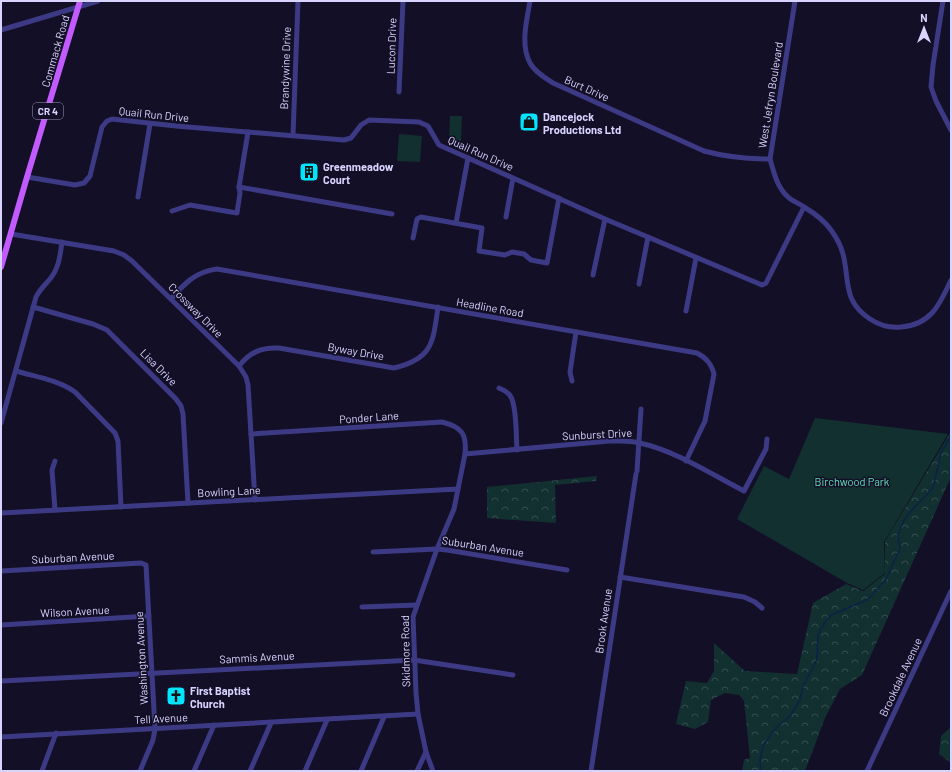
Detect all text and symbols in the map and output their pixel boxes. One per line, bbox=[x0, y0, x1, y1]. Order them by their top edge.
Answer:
north arrow bbox=[904, 8, 944, 48]
text: N bbox=[920, 11, 928, 24]
street label: Commack Road bbox=[39, 14, 71, 88]
street label: Lucon Drive bbox=[384, 17, 398, 74]
street label: Brandywine Drive bbox=[277, 26, 293, 109]
street label: West Jefryn Boulevard bbox=[755, 41, 785, 149]
street label: Burt Drive bbox=[563, 72, 611, 104]
road number: CR 4 bbox=[33, 103, 63, 119]
street label: Quail Run Drive bbox=[118, 104, 190, 124]
place label: Dancejock Productions Ltd bbox=[543, 110, 621, 136]
shop icon: Dancejock Productions Ltd bbox=[518, 111, 540, 133]
street label: Quail Run Drive bbox=[446, 133, 516, 173]
place label: Greenmeadow Court bbox=[323, 160, 394, 186]
building icon: Greenmeadow Court bbox=[298, 161, 320, 183]
street label: Crossway Drive bbox=[166, 280, 226, 340]
street label: Headline Road bbox=[455, 295, 525, 319]
street label: Byway Drive bbox=[327, 340, 385, 362]
street label: Lisa Drive bbox=[138, 346, 180, 388]
street label: Ponder Lane bbox=[339, 408, 399, 426]
street label: Sunburst Drive bbox=[562, 426, 632, 442]
park label: Birchwood Park bbox=[815, 475, 890, 488]
street label: Bowling Lane bbox=[197, 483, 261, 499]
street label: Suburban Avenue bbox=[441, 533, 525, 559]
street label: Suburban Avenue bbox=[31, 548, 115, 566]
street label: Brook Avenue bbox=[592, 588, 614, 654]
street label: Wilson Avenue bbox=[40, 603, 110, 619]
street label: Washington Avenue bbox=[132, 611, 150, 705]
street label: Skidmore Road bbox=[398, 615, 412, 687]
street label: Brookdale Avenue bbox=[876, 635, 924, 718]
street label: Sammis Avenue bbox=[219, 649, 295, 665]
place label: First Baptist Church bbox=[190, 684, 251, 710]
church icon: First Baptist Church bbox=[165, 685, 187, 707]
street label: Tell Avenue bbox=[134, 710, 188, 726]

